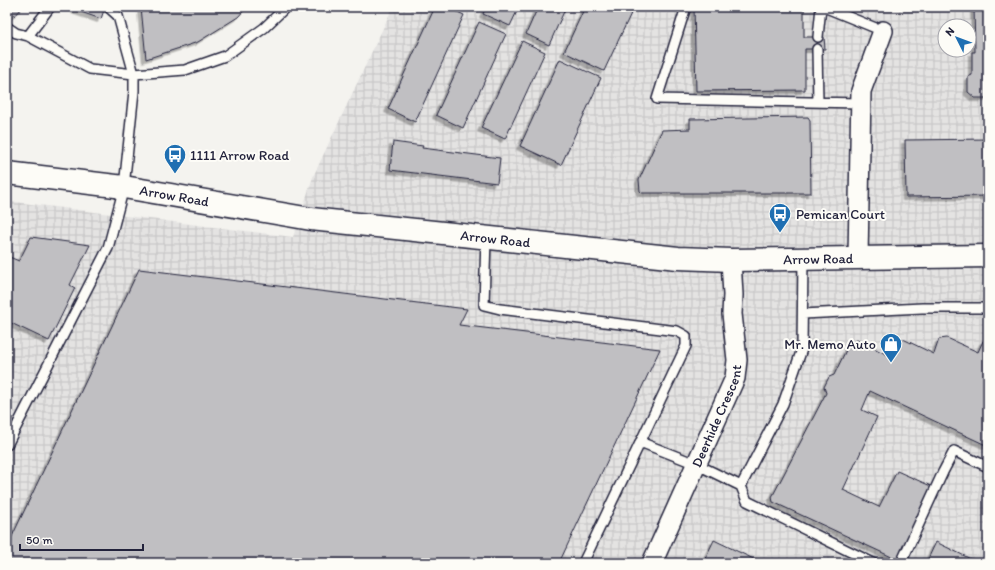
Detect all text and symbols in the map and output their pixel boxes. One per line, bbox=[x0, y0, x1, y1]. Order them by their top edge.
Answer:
north arrow bbox=[937, 18, 977, 58]
text: N bbox=[943, 25, 957, 39]
bus stop icon: 1111 Arrow Road bbox=[162, 142, 188, 175]
place label: 1111 Arrow Road bbox=[190, 147, 290, 164]
street label: Arrow Road bbox=[138, 182, 211, 210]
bus stop icon: Pemican Court bbox=[767, 201, 793, 234]
place label: Pemican Court bbox=[796, 206, 885, 223]
street label: Arrow Road bbox=[460, 227, 531, 251]
street label: Arrow Road bbox=[783, 250, 854, 268]
shop icon: Mr. Memo Auto bbox=[878, 331, 904, 364]
place label: Mr. Memo Auto bbox=[784, 336, 876, 353]
street label: Deerhide Crescent bbox=[688, 364, 745, 470]
scale bar bbox=[20, 526, 143, 552]
text: 50 m bbox=[26, 533, 52, 547]

